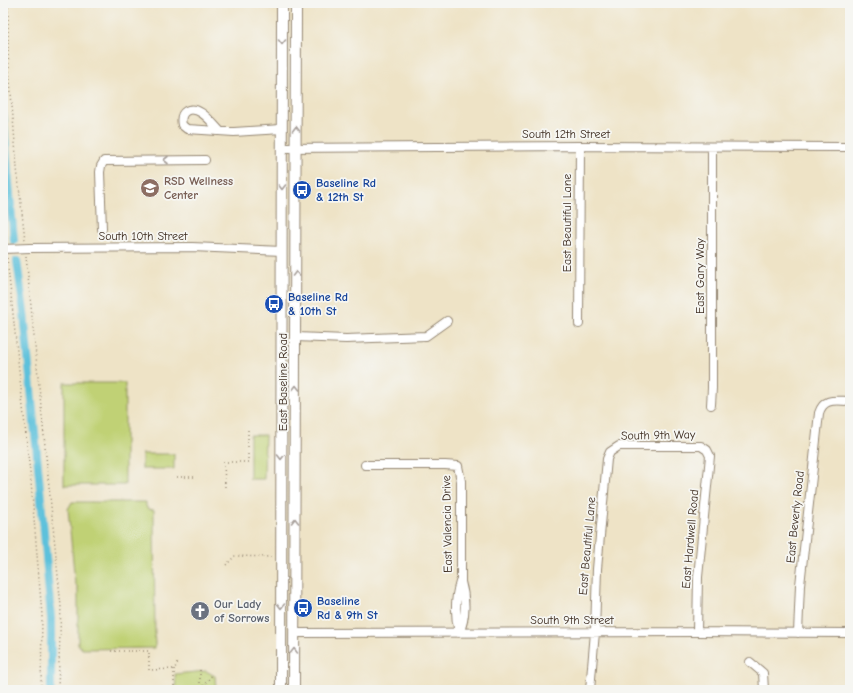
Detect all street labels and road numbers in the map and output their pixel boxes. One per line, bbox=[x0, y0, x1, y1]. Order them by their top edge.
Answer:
street label: South 12th Street bbox=[522, 127, 611, 141]
street label: East Beautiful Lane bbox=[560, 174, 574, 272]
street label: South 10th Street bbox=[99, 229, 188, 243]
street label: East Gary Way bbox=[693, 237, 707, 314]
street label: East Baseline Road bbox=[276, 333, 290, 431]
street label: South 9th Way bbox=[621, 427, 696, 443]
street label: East Beverly Road bbox=[783, 470, 807, 564]
street label: East Valencia Drive bbox=[439, 475, 455, 573]
street label: East Hardwell Road bbox=[679, 489, 701, 589]
street label: East Beautiful Lane bbox=[576, 496, 598, 596]
street label: South 9th Street bbox=[530, 613, 614, 627]

